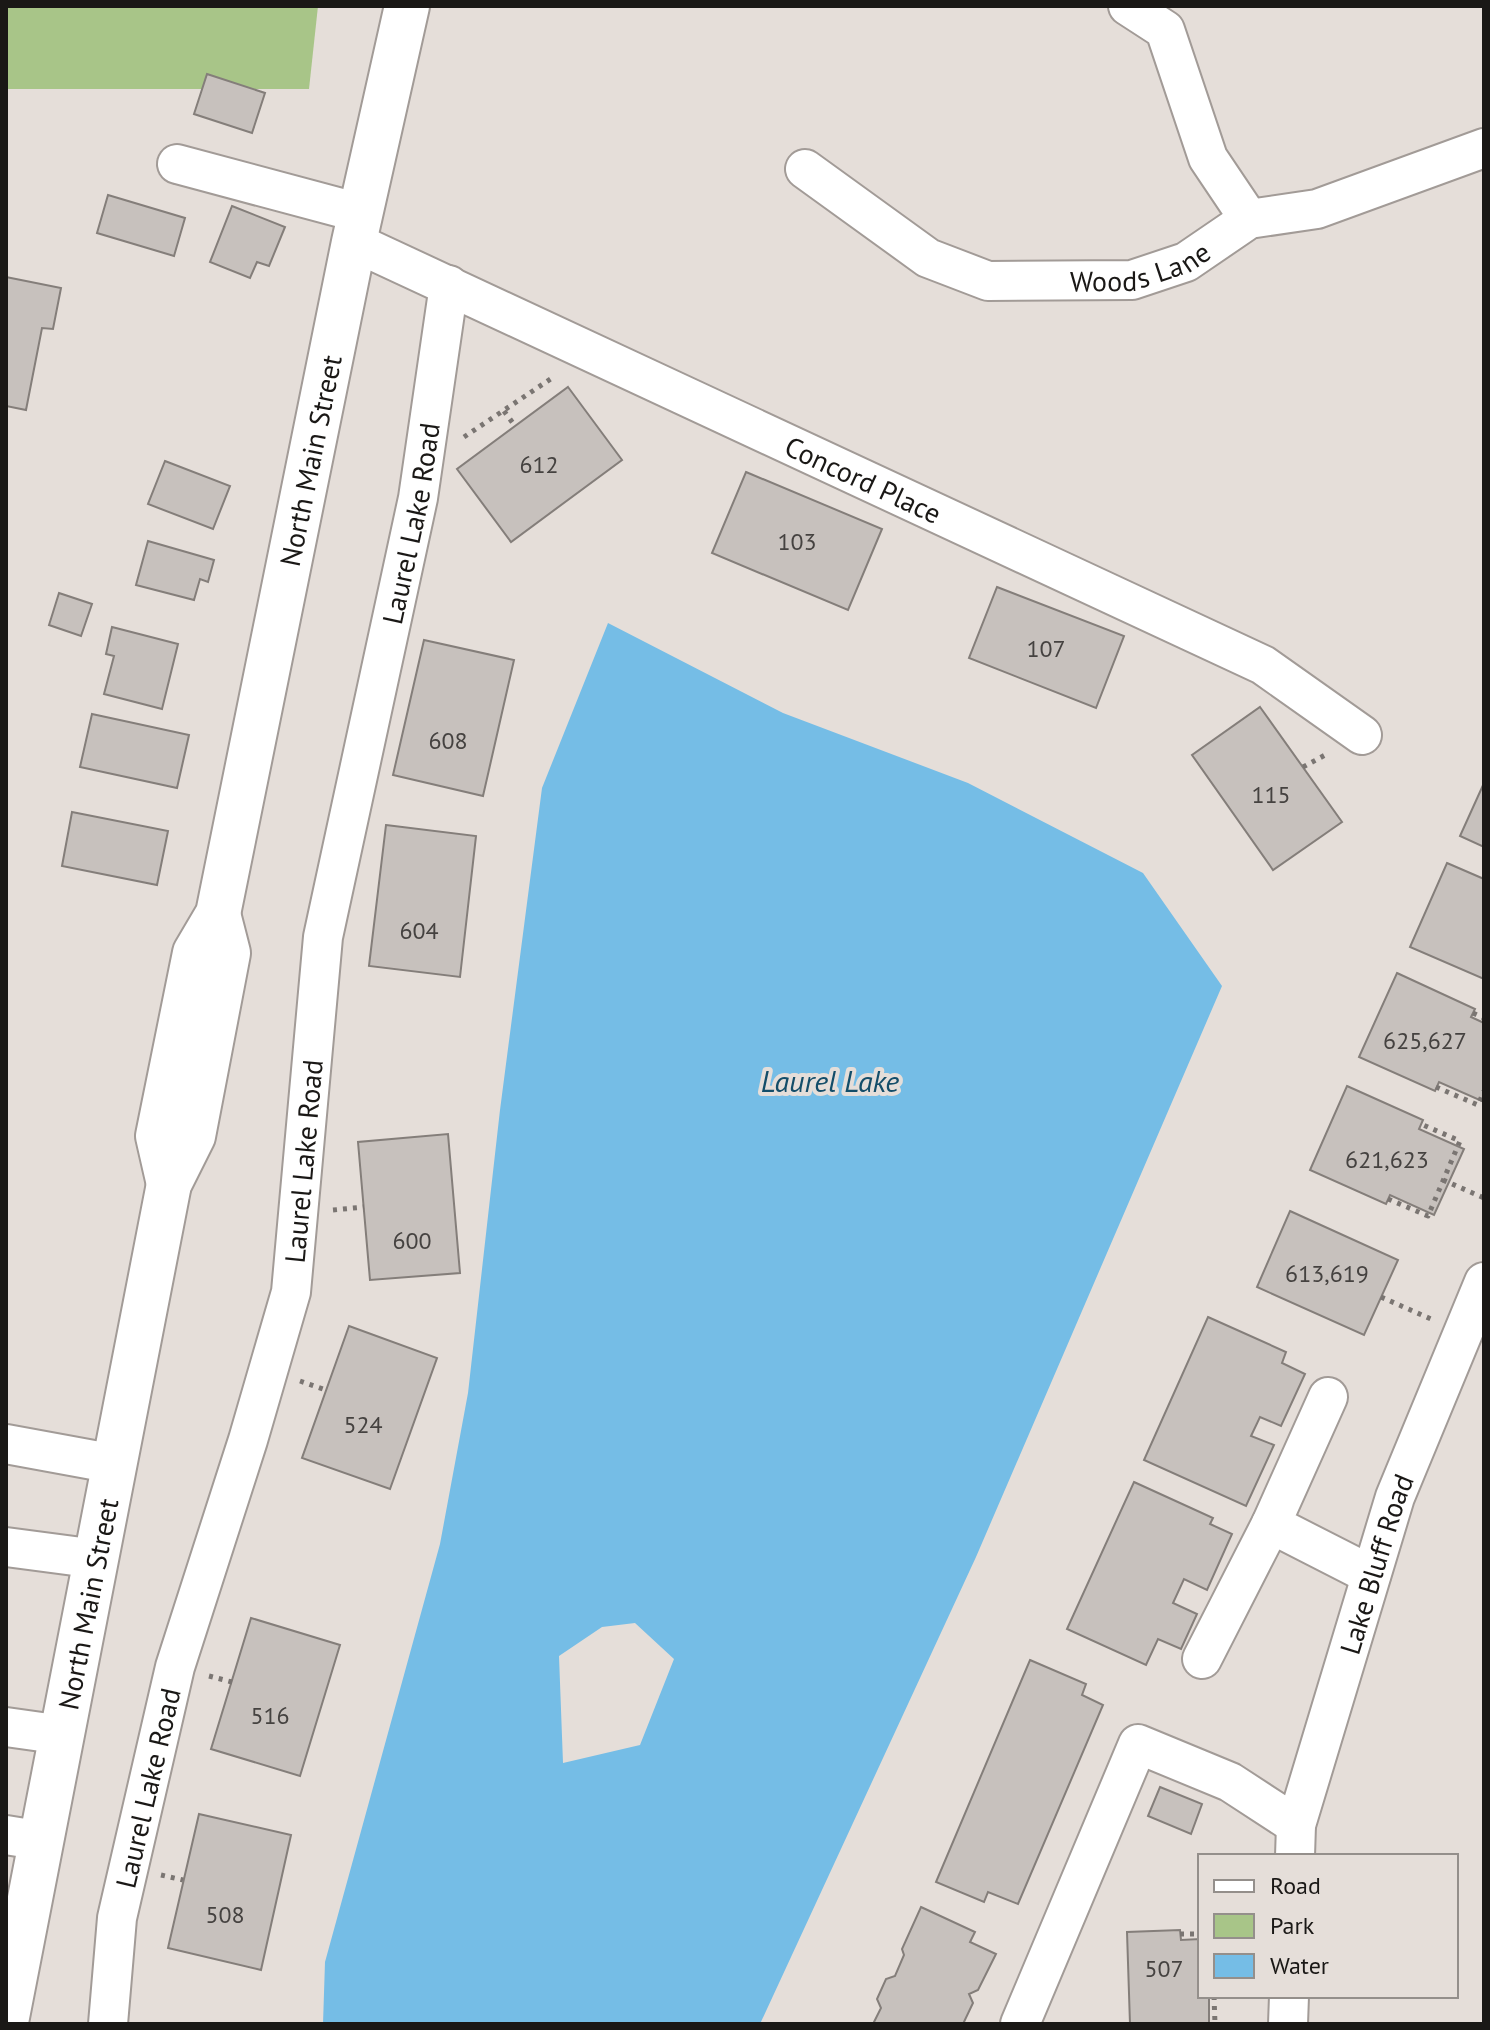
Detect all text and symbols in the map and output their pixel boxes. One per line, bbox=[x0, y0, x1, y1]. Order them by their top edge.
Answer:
street label: Woods Lane bbox=[1070, 233, 1217, 299]
street label: North Main Street bbox=[270, 351, 349, 569]
street label: Laurel Lake Road bbox=[373, 420, 447, 627]
street label: Concord Place bbox=[779, 427, 948, 531]
house number: 612 bbox=[519, 449, 559, 480]
house number: 103 bbox=[777, 526, 817, 557]
house number: 107 bbox=[1026, 633, 1066, 664]
house number: 608 bbox=[428, 725, 468, 756]
house number: 115 bbox=[1251, 779, 1291, 810]
house number: 604 bbox=[399, 915, 439, 946]
house number: 625,627 bbox=[1383, 1025, 1467, 1056]
street label: Laurel Lake Road bbox=[275, 1058, 330, 1264]
water label: Laurel Lake bbox=[761, 1061, 899, 1100]
house number: 621,623 bbox=[1345, 1144, 1429, 1175]
house number: 600 bbox=[392, 1225, 432, 1256]
house number: 613,619 bbox=[1285, 1258, 1369, 1289]
house number: 524 bbox=[343, 1409, 383, 1440]
street label: Lake Bluff Road bbox=[1330, 1468, 1421, 1658]
street label: North Main Street bbox=[49, 1495, 126, 1713]
street label: Laurel Lake Road bbox=[106, 1684, 188, 1891]
house number: 516 bbox=[250, 1700, 290, 1731]
legend bbox=[1198, 1854, 1458, 1998]
text: Road bbox=[1270, 1870, 1321, 1901]
house number: 508 bbox=[205, 1899, 245, 1930]
text: Park bbox=[1270, 1910, 1315, 1941]
text: Water bbox=[1270, 1950, 1329, 1981]
house number: 507 bbox=[1144, 1953, 1184, 1984]

